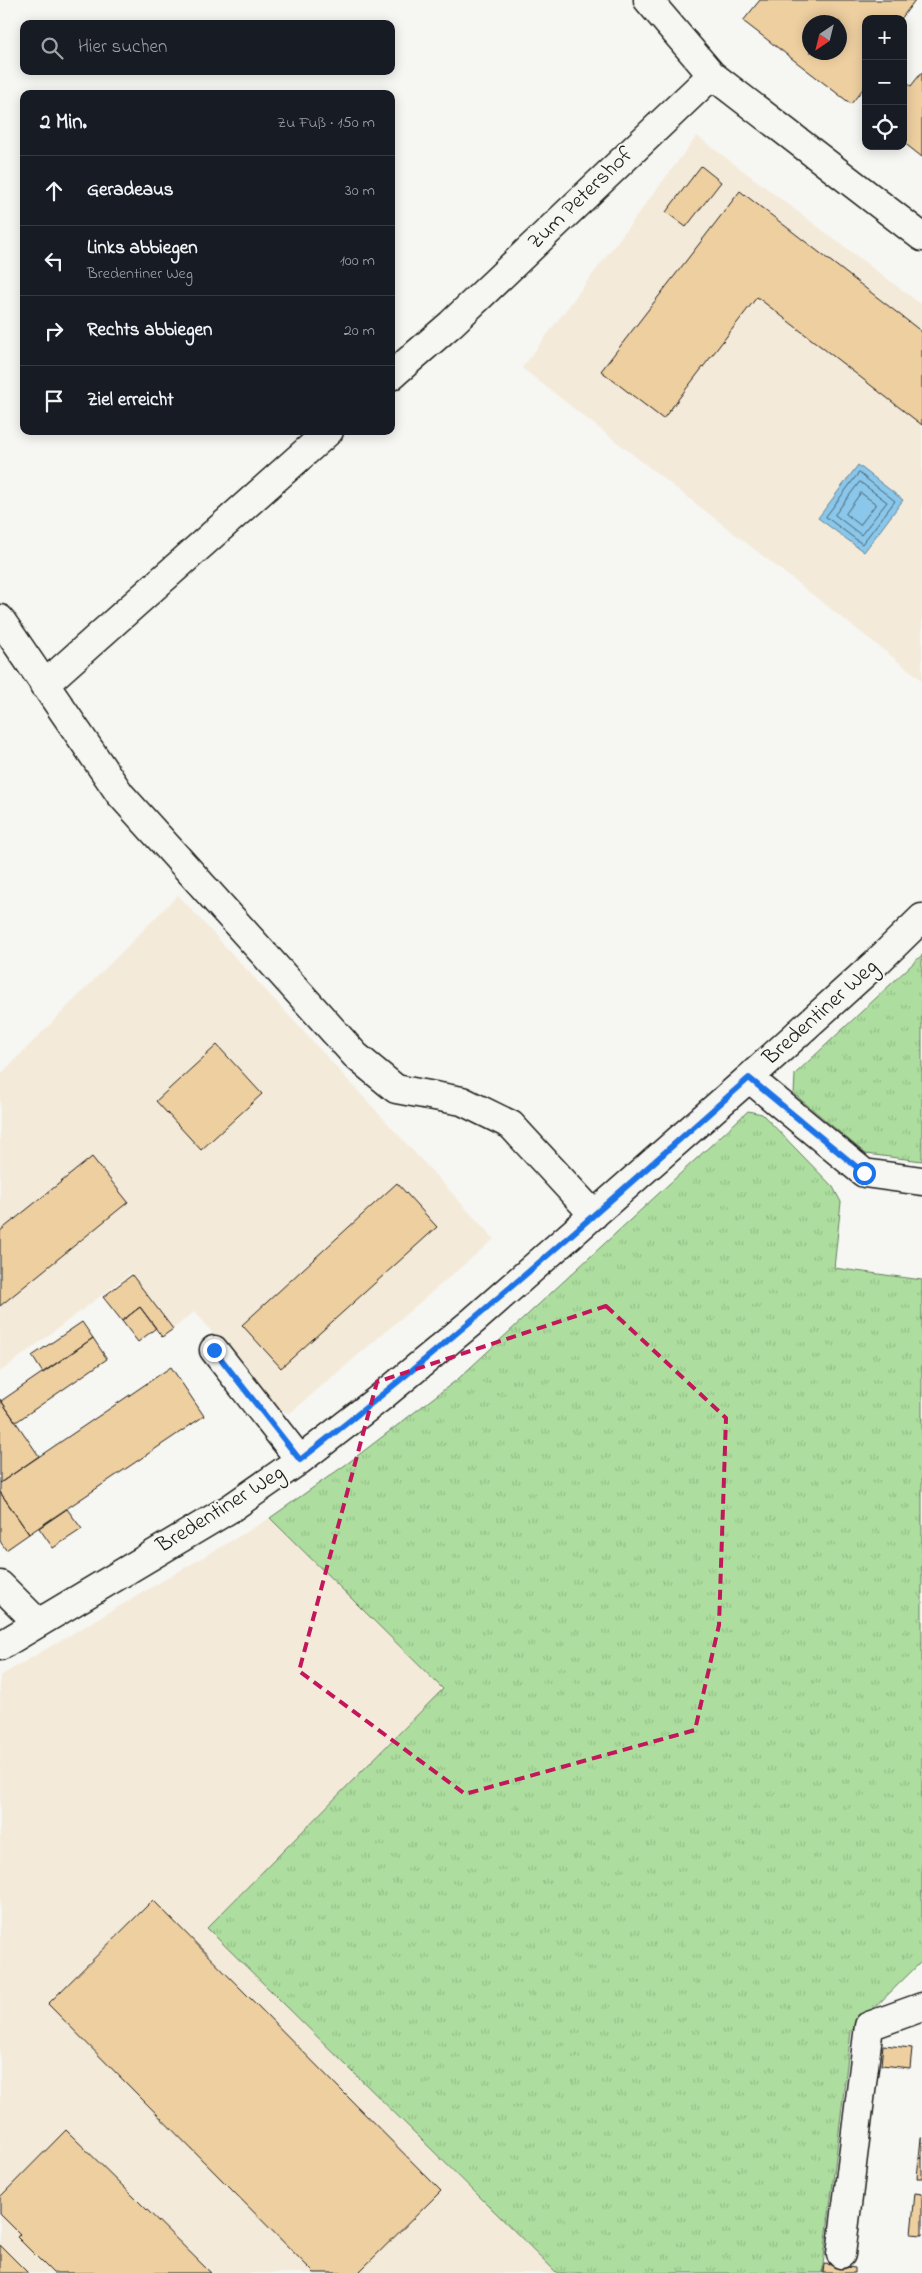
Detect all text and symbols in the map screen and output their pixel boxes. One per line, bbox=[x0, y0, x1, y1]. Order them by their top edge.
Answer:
north arrow bbox=[802, 15, 847, 60]
map controls bbox=[862, 15, 907, 150]
button: + bbox=[862, 15, 907, 60]
search box bbox=[20, 20, 395, 75]
icon: search bbox=[38, 34, 66, 62]
text: Hier suchen bbox=[78, 34, 167, 61]
button: − bbox=[862, 60, 907, 105]
button: locate bbox=[862, 105, 907, 150]
text: 2 Min. bbox=[40, 108, 87, 138]
text: Zu Fuß · 150 m bbox=[277, 111, 375, 135]
street label: Zum Petershof bbox=[521, 140, 642, 258]
icon: ahead bbox=[40, 177, 68, 205]
text: Geradeaus bbox=[87, 177, 174, 204]
text: 30 m bbox=[345, 179, 375, 203]
text: Links abbiegen bbox=[87, 235, 198, 262]
icon: left bbox=[40, 247, 68, 275]
text: 100 m bbox=[340, 249, 375, 273]
text: Bredentiner Weg bbox=[87, 262, 193, 286]
icon: right bbox=[40, 317, 68, 345]
text: Rechts abbiegen bbox=[87, 317, 212, 344]
text: 20 m bbox=[344, 319, 375, 343]
icon: arrive bbox=[40, 387, 68, 415]
text: Ziel erreicht bbox=[87, 387, 174, 414]
street label: Bredentiner Weg bbox=[755, 952, 887, 1075]
route start bbox=[853, 1162, 876, 1185]
route end bbox=[203, 1339, 226, 1362]
street label: Bredentiner Weg bbox=[150, 1458, 292, 1564]

